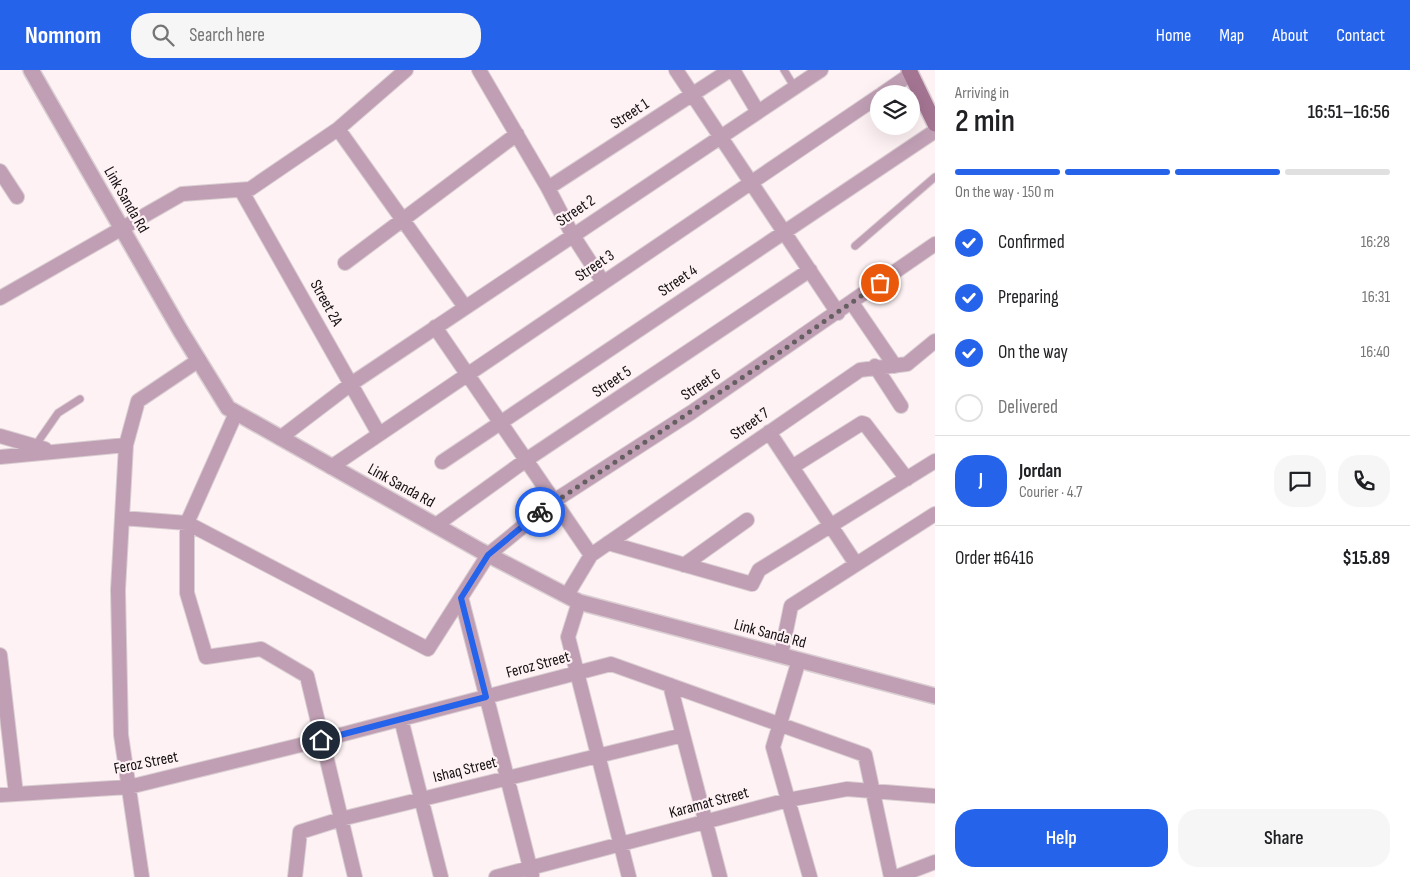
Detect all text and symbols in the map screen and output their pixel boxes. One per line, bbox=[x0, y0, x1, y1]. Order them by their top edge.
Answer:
search box bbox=[131, 13, 481, 58]
text: Nomnom bbox=[25, 21, 101, 50]
icon: search bbox=[149, 21, 177, 49]
text: Search here bbox=[189, 24, 265, 47]
text: Home bbox=[1156, 25, 1191, 46]
text: Map bbox=[1219, 25, 1244, 46]
text: About bbox=[1272, 25, 1308, 46]
text: Contact bbox=[1336, 25, 1385, 46]
text: Arriving in bbox=[955, 84, 1009, 103]
map controls bbox=[870, 85, 920, 135]
button: layers bbox=[870, 85, 920, 135]
street label: Street 1 bbox=[607, 94, 653, 133]
text: 16:51–16:56 bbox=[1308, 101, 1390, 124]
text: 2 min bbox=[955, 102, 1015, 141]
street label: Link Sanda Rd bbox=[99, 163, 153, 237]
text: On the way · 150 m bbox=[955, 183, 1054, 202]
street label: Street 2 bbox=[553, 191, 599, 231]
icon: check bbox=[955, 229, 983, 257]
text: Confirmed bbox=[998, 231, 1065, 254]
text: 16:28 bbox=[1361, 233, 1390, 252]
street label: Street 3 bbox=[572, 246, 618, 286]
street label: Street 4 bbox=[655, 261, 701, 301]
pin bbox=[859, 262, 901, 304]
icon: bag bbox=[866, 269, 894, 297]
street label: Street 2A bbox=[306, 277, 346, 329]
icon: check bbox=[955, 284, 983, 312]
text: Preparing bbox=[998, 286, 1059, 309]
text: 16:31 bbox=[1362, 288, 1390, 307]
icon: check bbox=[955, 339, 983, 367]
text: On the way bbox=[998, 341, 1068, 364]
text: 16:40 bbox=[1361, 343, 1390, 362]
street label: Street 5 bbox=[589, 362, 635, 402]
street label: Street 6 bbox=[678, 365, 724, 405]
text: Delivered bbox=[998, 396, 1058, 419]
street label: Street 7 bbox=[727, 404, 773, 444]
button: chat bbox=[1274, 455, 1326, 507]
button: phone bbox=[1338, 455, 1390, 507]
street label: Link Sanda Rd bbox=[364, 460, 438, 512]
text: Jordan bbox=[1019, 460, 1062, 483]
text: J bbox=[979, 469, 983, 492]
text: Courier · 4.7 bbox=[1019, 483, 1082, 502]
courier bbox=[515, 487, 565, 537]
icon: bike bbox=[526, 498, 554, 526]
text: Order #6416 bbox=[955, 547, 1034, 570]
text: $15.89 bbox=[1342, 547, 1390, 570]
street label: Link Sanda Rd bbox=[732, 615, 808, 653]
street label: Feroz Street bbox=[504, 647, 572, 683]
pin bbox=[300, 719, 342, 761]
icon: home bbox=[307, 726, 335, 754]
street label: Feroz Street bbox=[112, 747, 180, 779]
street label: Ishaq Street bbox=[431, 753, 499, 787]
street label: Karamat Street bbox=[667, 783, 751, 823]
button: Help bbox=[955, 809, 1168, 867]
button: Share bbox=[1178, 809, 1390, 867]

